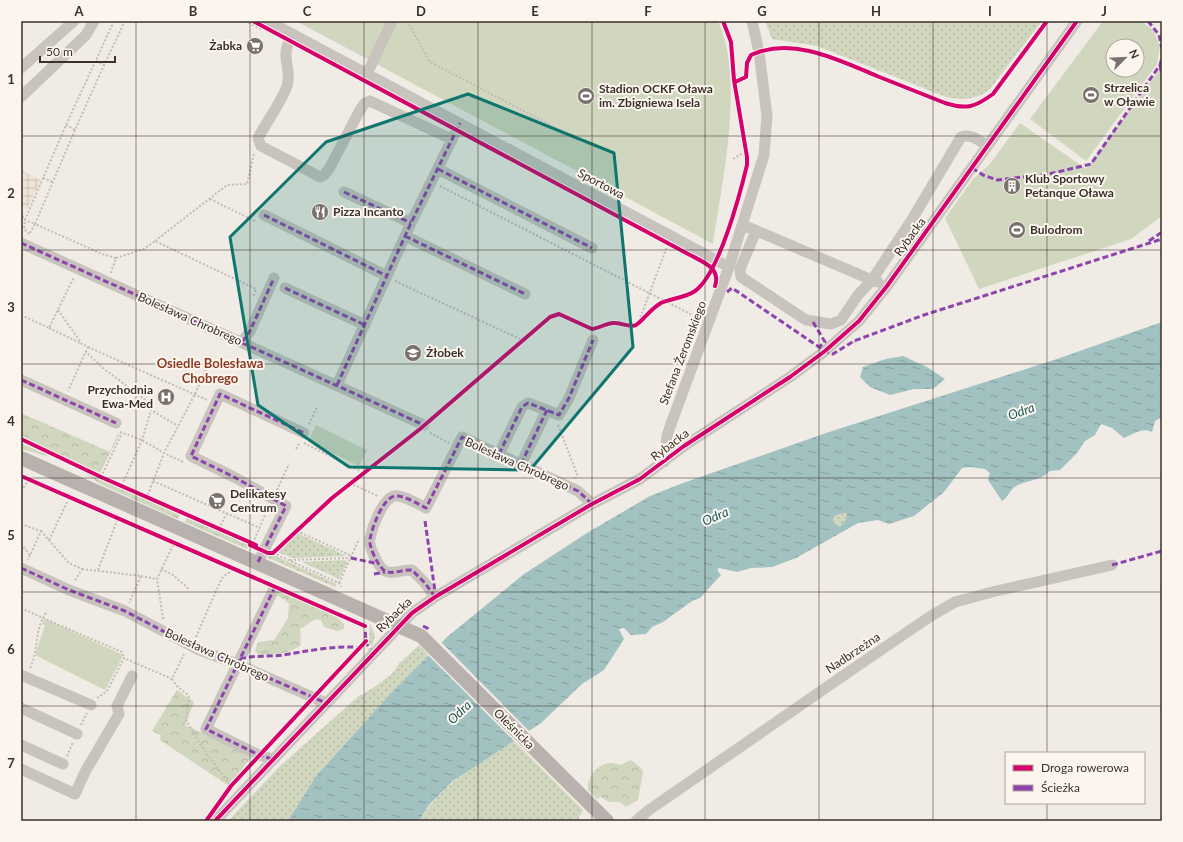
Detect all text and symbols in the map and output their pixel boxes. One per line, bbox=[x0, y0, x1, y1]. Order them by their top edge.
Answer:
text: A bbox=[73, 3, 84, 19]
text: B bbox=[189, 3, 198, 19]
text: C bbox=[303, 3, 312, 19]
text: D bbox=[416, 3, 426, 19]
text: E bbox=[531, 3, 539, 19]
text: F bbox=[644, 3, 652, 19]
text: G bbox=[757, 3, 767, 19]
text: H bbox=[871, 3, 881, 19]
text: I bbox=[988, 3, 992, 19]
text: J bbox=[1101, 3, 1107, 19]
supermarket icon: Żabka bbox=[245, 36, 265, 56]
scale bar bbox=[40, 38, 115, 64]
place label: Żabka bbox=[209, 38, 242, 53]
north arrow bbox=[1105, 38, 1145, 78]
text: 50 m bbox=[46, 44, 73, 59]
text: N bbox=[1127, 47, 1142, 60]
text: 1 bbox=[7, 71, 15, 87]
place label: Strzelica w Oławie bbox=[1104, 80, 1156, 109]
place label: Stadion OCKF Oława im. Zbigniewa Isela bbox=[599, 81, 713, 110]
sports icon: Strzelica w Oławie bbox=[1081, 85, 1101, 105]
sports icon: Stadion OCKF Oława im. Zbigniewa Isela bbox=[576, 86, 596, 106]
street label: Sportowa bbox=[575, 165, 627, 202]
place label: Klub Sportowy Petanque Oława bbox=[1025, 171, 1114, 200]
building icon: Klub Sportowy Petanque Oława bbox=[1002, 176, 1022, 196]
text: 2 bbox=[7, 185, 15, 201]
restaurant icon: Pizza Incanto bbox=[310, 202, 330, 222]
place label: Pizza Incanto bbox=[333, 204, 404, 219]
street label: Rybacka bbox=[891, 214, 929, 259]
sports icon: Bulodrom bbox=[1007, 220, 1027, 240]
place label: Bulodrom bbox=[1030, 222, 1083, 237]
street label: Bolesława Chrobrego bbox=[136, 289, 245, 348]
text: 3 bbox=[7, 299, 15, 315]
street label: Stefana Żeromskiego bbox=[656, 299, 709, 407]
school or university icon: Żłobek bbox=[403, 343, 423, 363]
place label: Żłobek bbox=[426, 345, 464, 360]
district label: Osiedle Bolesława Chobrego bbox=[157, 355, 263, 386]
place label: Przychodnia Ewa-Med bbox=[87, 382, 153, 411]
hospital icon: Przychodnia Ewa-Med bbox=[156, 387, 176, 407]
water label: Odra bbox=[1005, 399, 1037, 423]
text: 4 bbox=[7, 413, 15, 429]
street label: Rybacka bbox=[648, 425, 692, 464]
street label: Bolesława Chrobrego bbox=[463, 434, 572, 493]
place label: Delikatesy Centrum bbox=[230, 486, 287, 515]
supermarket icon: Delikatesy Centrum bbox=[207, 491, 227, 511]
water label: Odra bbox=[699, 503, 731, 529]
text: 5 bbox=[7, 527, 15, 543]
street label: Rybacka bbox=[373, 594, 415, 635]
street label: Bolesława Chrobrego bbox=[163, 625, 272, 684]
street label: Nadbrzeżna bbox=[823, 629, 883, 676]
text: 6 bbox=[7, 641, 15, 657]
water label: Odra bbox=[444, 697, 475, 727]
street label: Oleśnicka bbox=[491, 705, 538, 752]
legend bbox=[1005, 752, 1145, 804]
text: 7 bbox=[7, 755, 15, 771]
text: Droga rowerowa bbox=[1041, 760, 1129, 775]
text: Ścieżka bbox=[1041, 780, 1080, 795]

